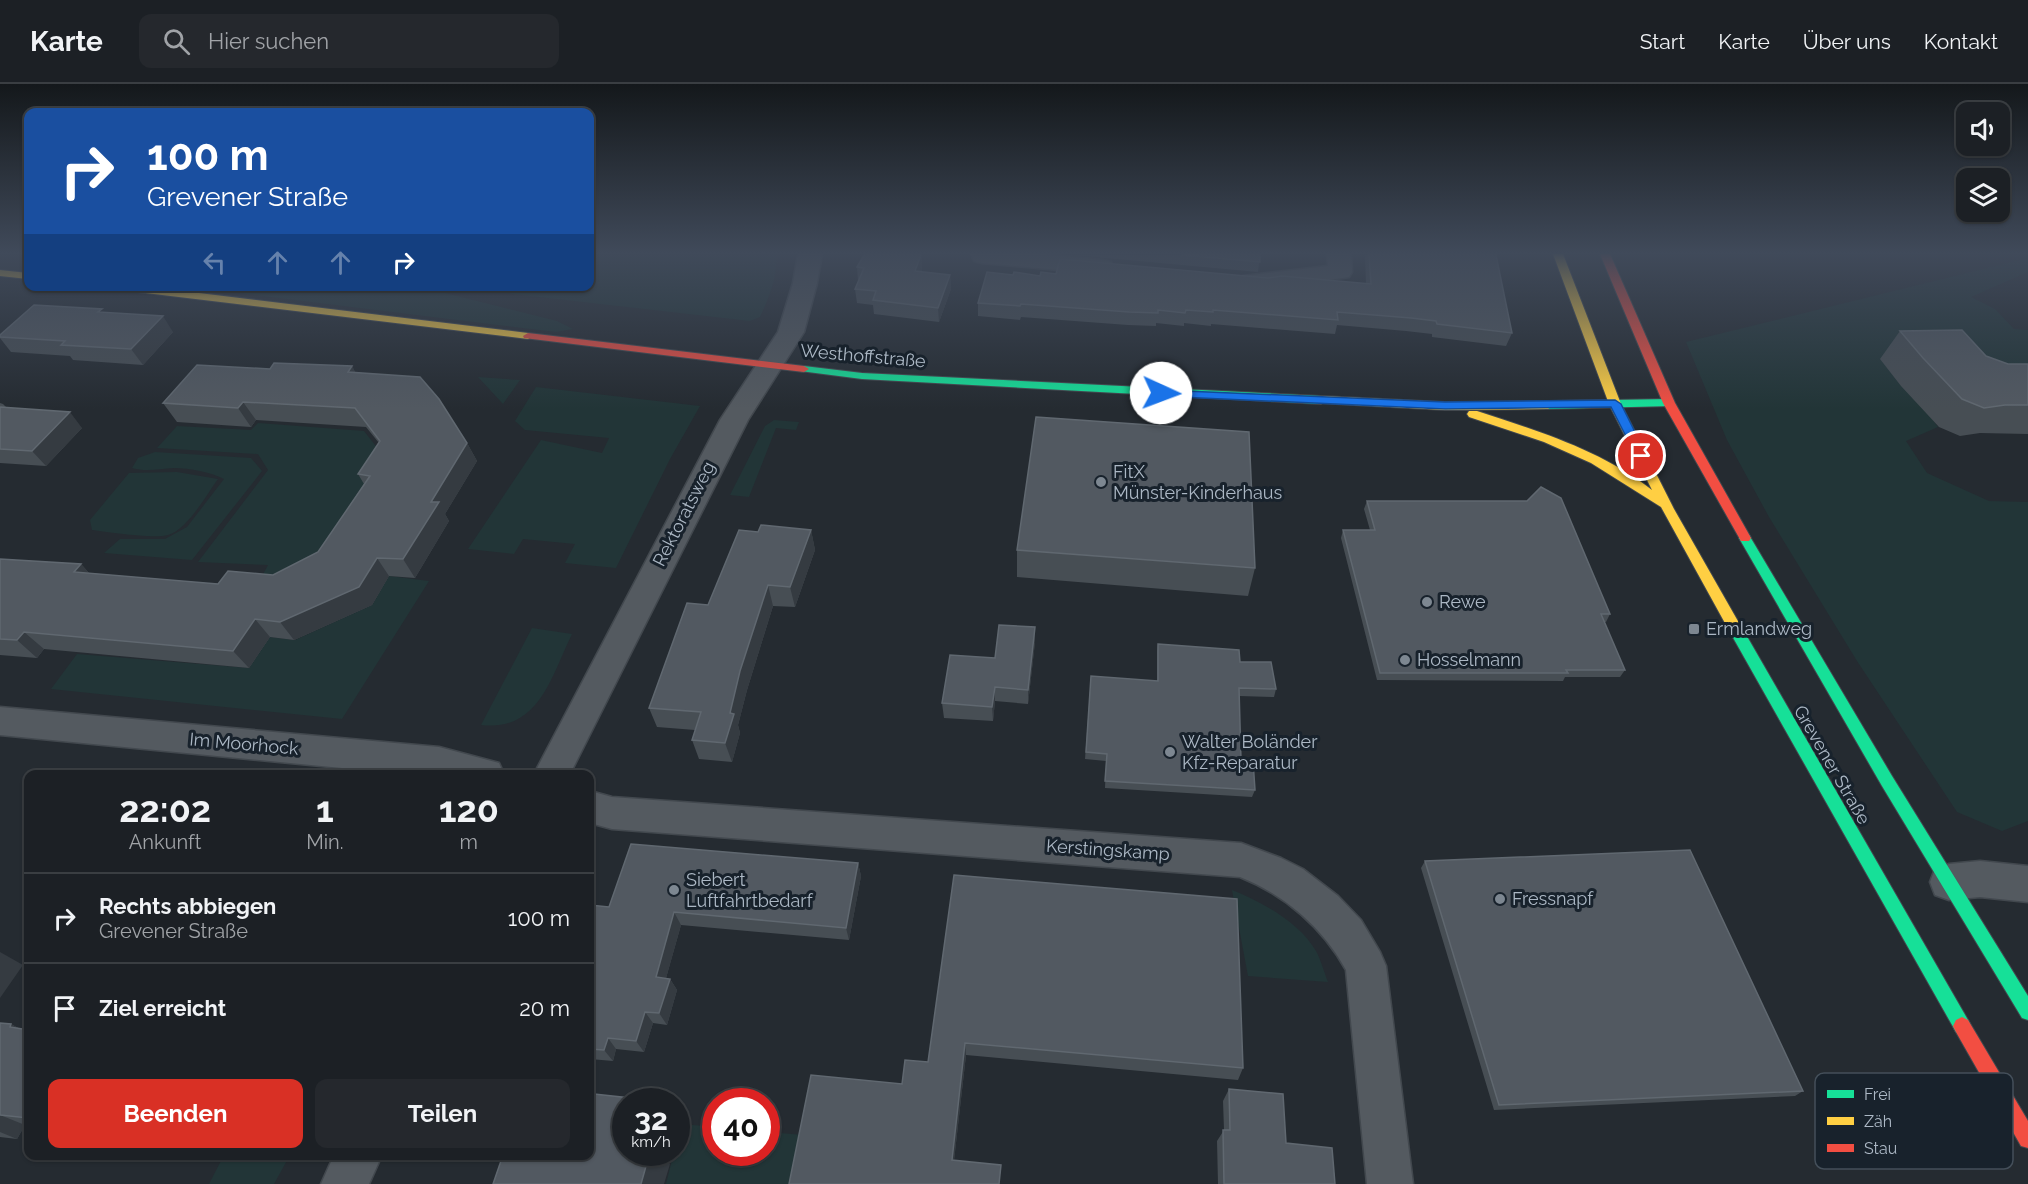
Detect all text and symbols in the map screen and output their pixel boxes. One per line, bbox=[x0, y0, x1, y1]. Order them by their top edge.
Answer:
search box bbox=[139, 14, 559, 68]
text: Karte bbox=[30, 25, 103, 58]
icon: search bbox=[160, 25, 193, 58]
text: Hier suchen bbox=[208, 28, 329, 54]
text: Start bbox=[1640, 29, 1685, 54]
text: Karte bbox=[1718, 29, 1770, 54]
text: Über uns bbox=[1803, 29, 1891, 54]
text: Kontakt bbox=[1924, 29, 1998, 54]
map controls bbox=[1956, 102, 2010, 222]
button: sound bbox=[1956, 102, 2010, 156]
text: 100 m bbox=[147, 131, 269, 180]
icon: right bbox=[48, 132, 126, 210]
button: layers bbox=[1956, 168, 2010, 222]
text: Grevener Straße bbox=[147, 181, 348, 212]
icon: left bbox=[198, 246, 231, 279]
icon: ahead bbox=[261, 246, 294, 279]
icon: ahead bbox=[324, 246, 357, 279]
icon: right bbox=[387, 246, 420, 279]
street label: Westhoffstraße bbox=[799, 340, 927, 371]
position arrow bbox=[1129, 361, 1193, 425]
pin bbox=[1615, 430, 1666, 481]
icon: arrive bbox=[1624, 439, 1657, 472]
street label: Rektoratsweg bbox=[648, 458, 719, 570]
place label: FitX Münster-Kinderhaus bbox=[1113, 461, 1282, 503]
marker: FitX Münster-Kinderhaus bbox=[1094, 475, 1108, 489]
place label: Rewe bbox=[1439, 591, 1486, 612]
marker: Rewe bbox=[1420, 595, 1434, 609]
place label: Ermlandweg bbox=[1706, 618, 1812, 639]
marker: Ermlandweg bbox=[1687, 622, 1701, 636]
place label: Hosselmann bbox=[1417, 649, 1521, 670]
marker: Hosselmann bbox=[1398, 653, 1412, 667]
street label: Grevener Straße bbox=[1790, 701, 1875, 828]
street label: Im Moorhock bbox=[189, 728, 300, 759]
place label: Walter Boländer Kfz-Reparatur bbox=[1182, 731, 1318, 773]
marker: Walter Boländer Kfz-Reparatur bbox=[1163, 745, 1177, 759]
text: 22:02 bbox=[119, 788, 211, 830]
text: 1 bbox=[316, 788, 334, 830]
text: 120 bbox=[439, 788, 499, 830]
text: Ankunft bbox=[129, 830, 201, 854]
text: Min. bbox=[306, 830, 344, 854]
text: m bbox=[460, 830, 478, 854]
street label: Kerstingskamp bbox=[1046, 835, 1171, 864]
place label: Siebert Luftfahrtbedarf bbox=[686, 869, 814, 911]
marker: Siebert Luftfahrtbedarf bbox=[667, 883, 681, 897]
place label: Fressnapf bbox=[1512, 888, 1594, 909]
marker: Fressnapf bbox=[1493, 892, 1507, 906]
text: Rechts abbiegen bbox=[99, 893, 276, 919]
icon: right bbox=[48, 902, 81, 935]
text: 100 m bbox=[508, 905, 570, 931]
text: Grevener Straße bbox=[99, 919, 248, 943]
icon: arrive bbox=[48, 992, 81, 1025]
text: Ziel erreicht bbox=[99, 995, 226, 1021]
text: 20 m bbox=[519, 995, 570, 1021]
legend bbox=[1815, 1073, 2013, 1169]
button: Beenden bbox=[48, 1079, 303, 1148]
button: Teilen bbox=[315, 1079, 570, 1148]
text: Frei bbox=[1864, 1085, 1891, 1104]
speed limit sign: 40 bbox=[702, 1088, 780, 1166]
text: 32 bbox=[634, 1102, 668, 1137]
text: Zäh bbox=[1864, 1112, 1892, 1131]
text: km/h bbox=[631, 1133, 671, 1151]
text: Stau bbox=[1864, 1139, 1897, 1158]

